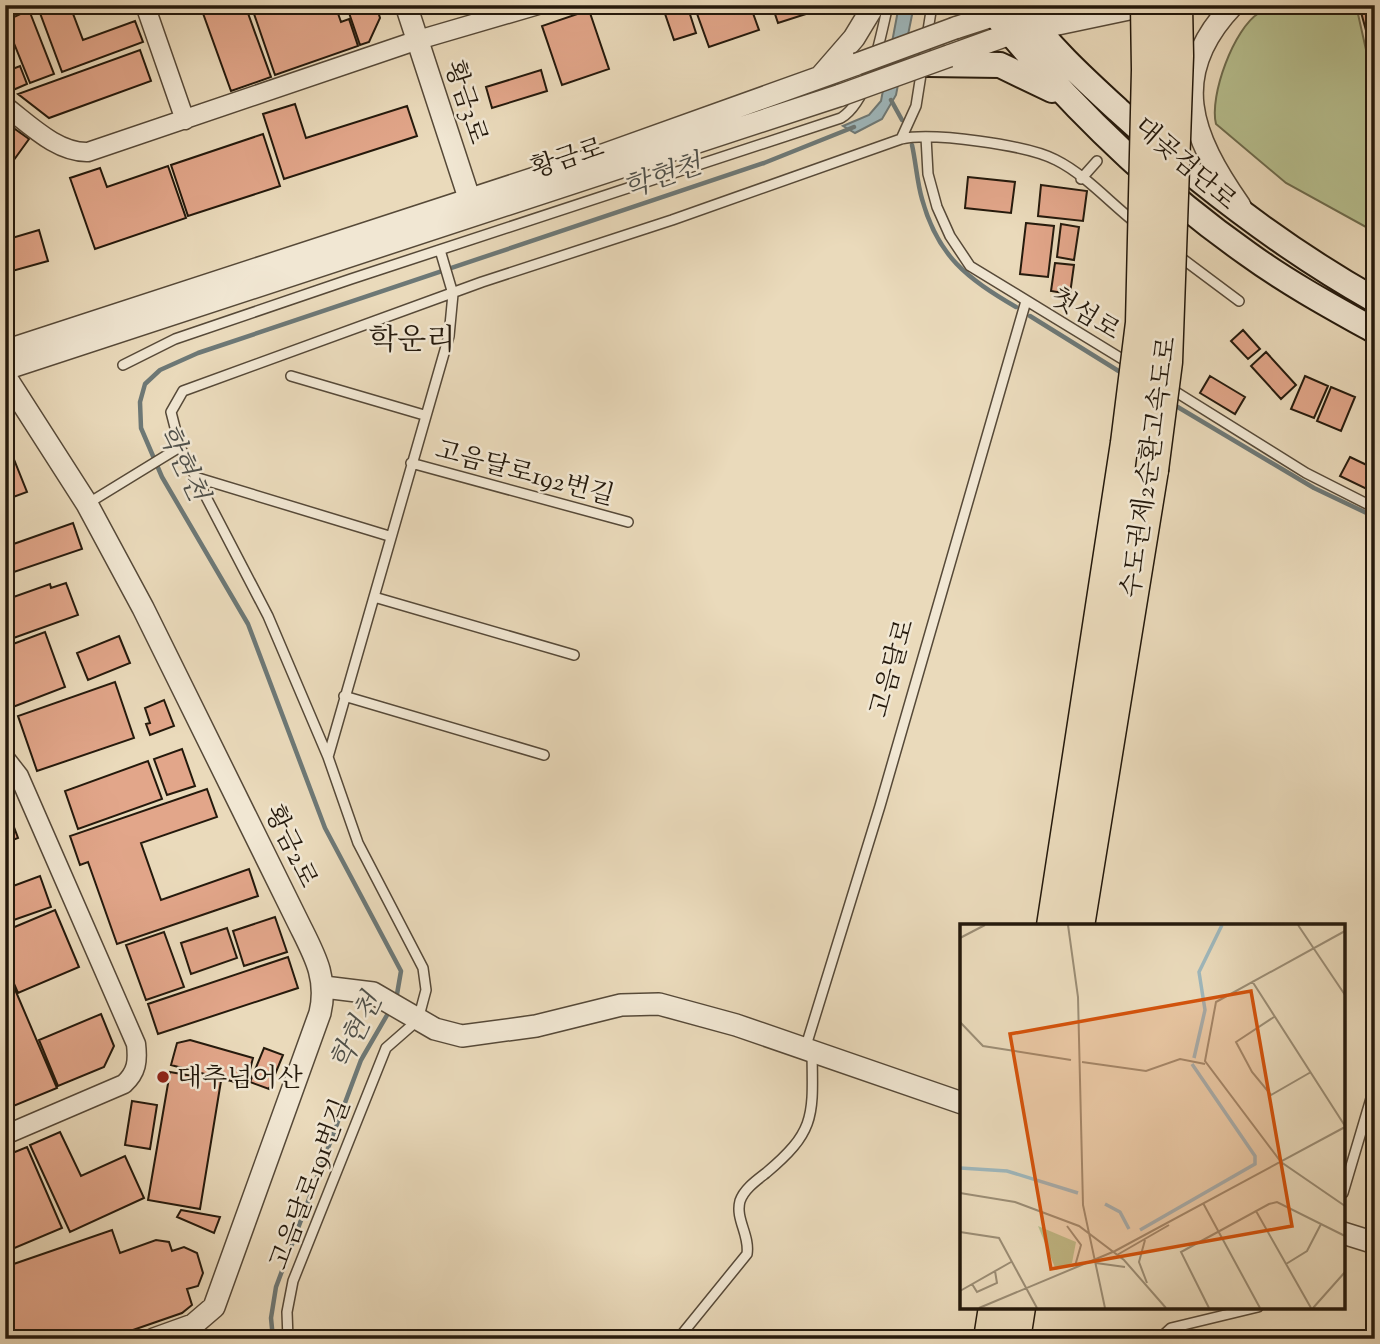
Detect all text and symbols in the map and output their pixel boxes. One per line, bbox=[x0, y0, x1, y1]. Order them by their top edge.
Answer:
street label: 황금3로 bbox=[434, 56, 495, 149]
street label: 대곶검단로 bbox=[1125, 110, 1244, 220]
street label: 황금로 bbox=[526, 130, 609, 189]
water label: 학현천 bbox=[618, 145, 710, 210]
street label: 첫섬로 bbox=[1043, 280, 1127, 350]
district label: 학운리 bbox=[369, 320, 455, 363]
street label: 수도권제2순환고속도로 bbox=[1114, 334, 1187, 600]
water label: 학현천 bbox=[146, 418, 217, 510]
street label: 고음달로192번길 bbox=[431, 433, 618, 516]
street label: 고음달로 bbox=[862, 615, 925, 722]
street label: 황금2로 bbox=[254, 800, 326, 895]
inset map bbox=[960, 924, 1345, 1309]
water label: 학현천 bbox=[322, 985, 394, 1078]
place label: 대추넘어산 bbox=[177, 1061, 303, 1098]
marker: 대추넘어산 bbox=[155, 1069, 171, 1085]
street label: 고음달로191번길 bbox=[262, 1094, 361, 1276]

